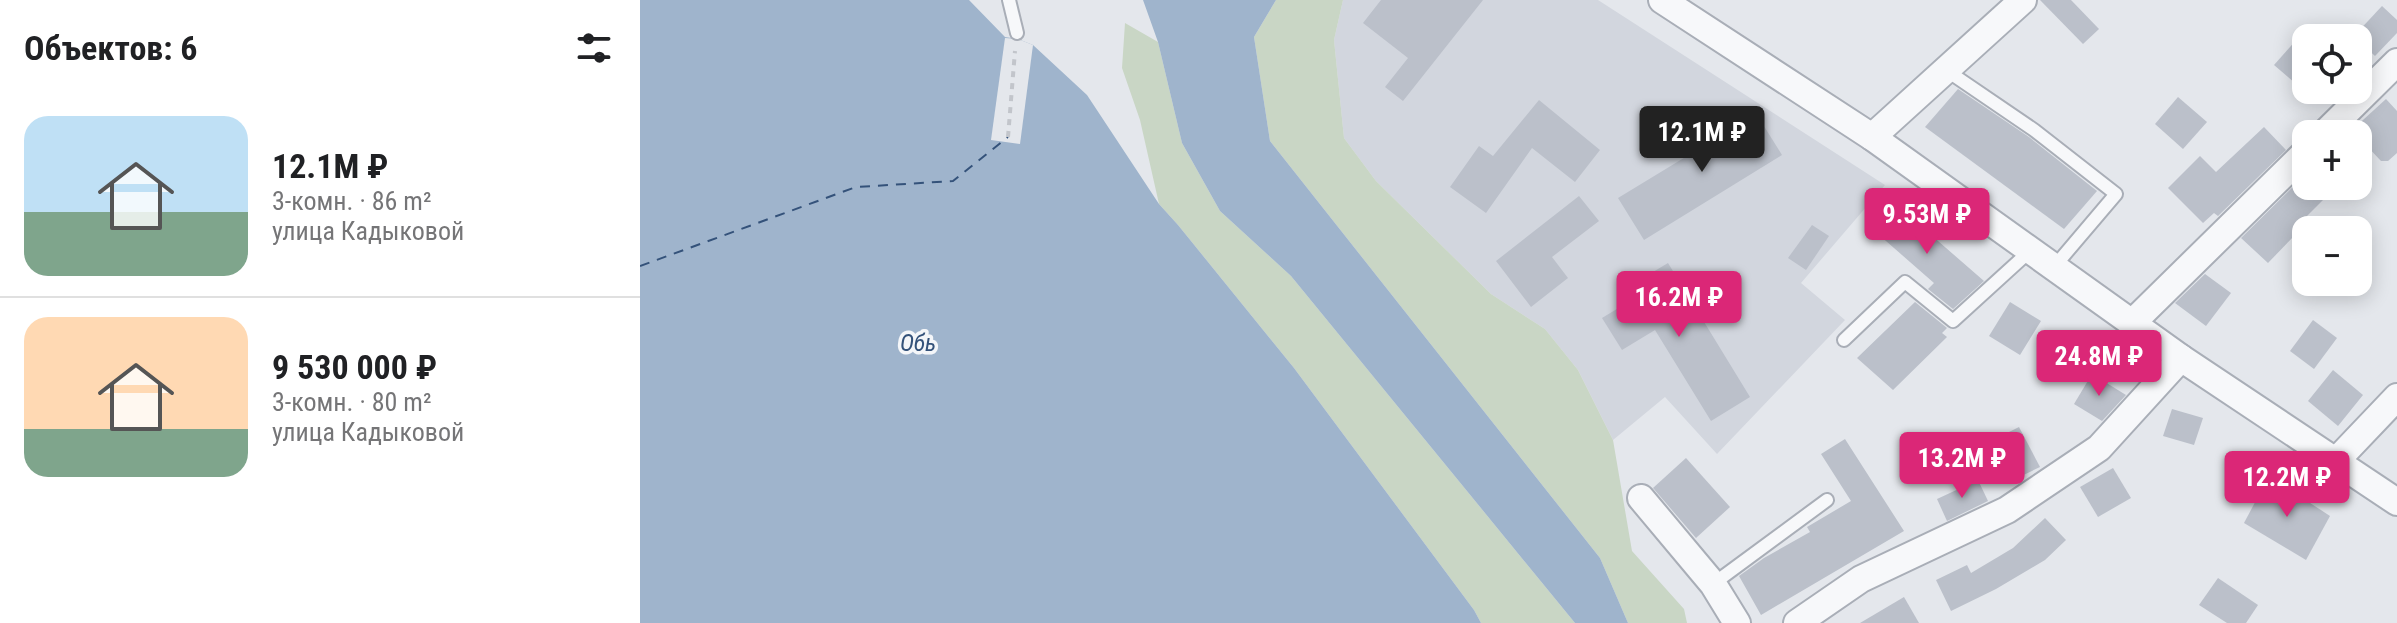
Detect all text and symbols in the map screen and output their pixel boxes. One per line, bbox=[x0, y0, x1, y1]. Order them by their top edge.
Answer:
map controls bbox=[2292, 24, 2372, 296]
button: locate bbox=[2292, 24, 2372, 104]
icon: filters bbox=[572, 26, 616, 70]
text: Объектов: 6 bbox=[24, 28, 198, 68]
pin: 12.1M ₽ bbox=[1628, 106, 1776, 174]
text: 12.1M ₽ bbox=[1658, 117, 1746, 147]
button: + bbox=[2292, 120, 2372, 200]
text: 12.1M ₽ bbox=[272, 146, 388, 186]
icon: home bbox=[88, 148, 184, 244]
text: 3-комн. · 86 m² bbox=[272, 186, 432, 216]
pin: 9.53M ₽ bbox=[1853, 188, 2001, 256]
text: 9.53M ₽ bbox=[1883, 199, 1971, 229]
text: улица Кадыковой bbox=[272, 216, 464, 246]
button: − bbox=[2292, 216, 2372, 296]
pin: 16.2M ₽ bbox=[1605, 271, 1753, 339]
text: 16.2M ₽ bbox=[1635, 282, 1723, 312]
water label: Обь bbox=[900, 329, 936, 357]
pin: 24.8M ₽ bbox=[2025, 330, 2173, 398]
text: 24.8M ₽ bbox=[2055, 341, 2143, 371]
text: 9 530 000 ₽ bbox=[272, 347, 437, 387]
icon: home bbox=[88, 349, 184, 445]
text: 3-комн. · 80 m² bbox=[272, 387, 432, 417]
text: улица Кадыковой bbox=[272, 417, 464, 447]
pin: 13.2M ₽ bbox=[1888, 432, 2036, 500]
text: 13.2M ₽ bbox=[1918, 443, 2006, 473]
pin: 12.2M ₽ bbox=[2213, 451, 2361, 519]
text: 12.2M ₽ bbox=[2243, 462, 2331, 492]

